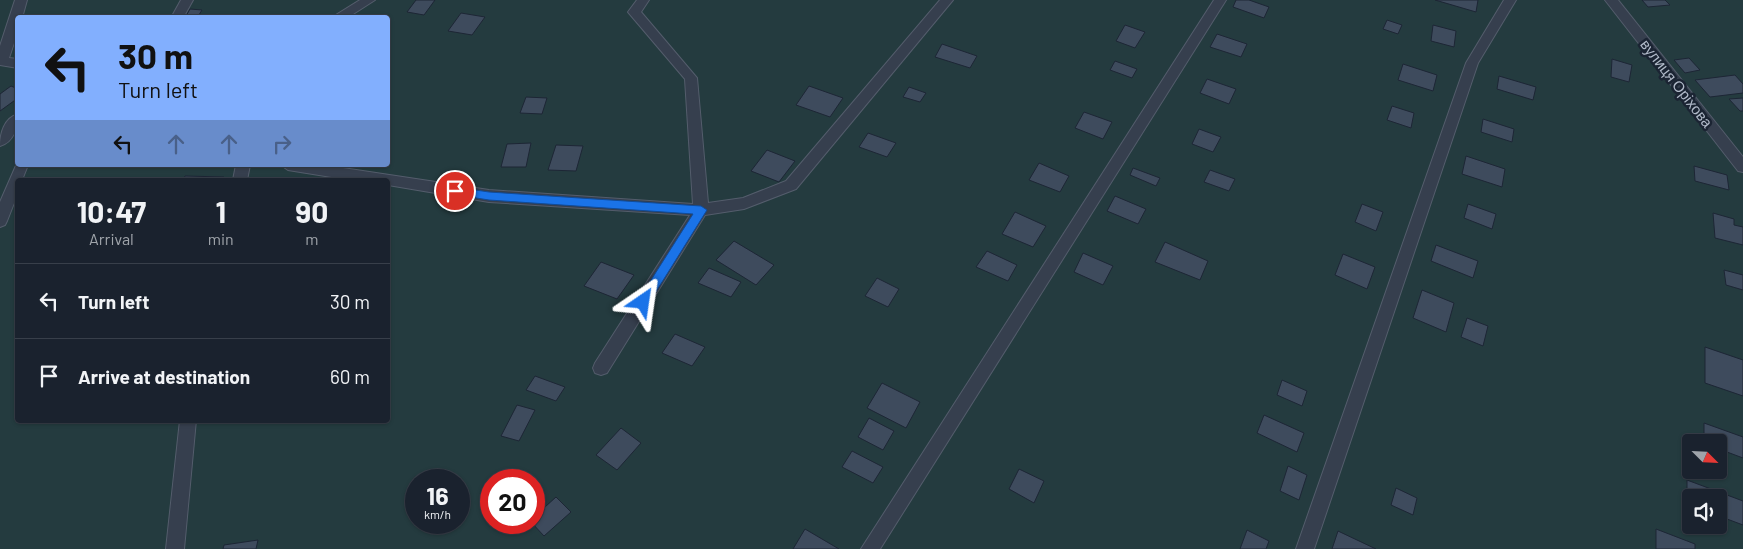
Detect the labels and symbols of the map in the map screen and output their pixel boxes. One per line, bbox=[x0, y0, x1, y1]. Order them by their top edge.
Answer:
street label: вулиця Оріхова bbox=[1637, 35, 1717, 131]
pin bbox=[434, 170, 476, 212]
position arrow bbox=[616, 275, 668, 327]
north arrow bbox=[1682, 434, 1728, 479]
speed limit sign: 20 bbox=[480, 469, 545, 534]

